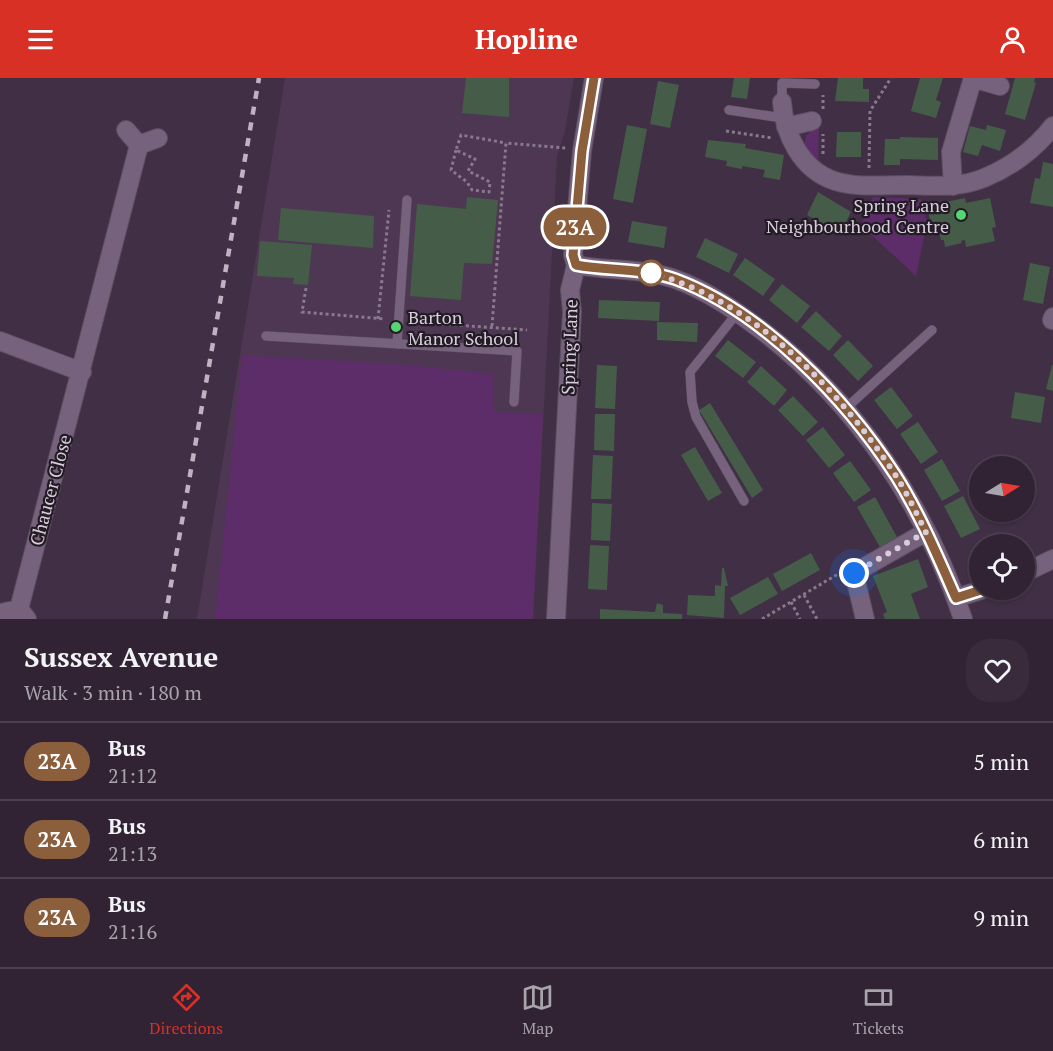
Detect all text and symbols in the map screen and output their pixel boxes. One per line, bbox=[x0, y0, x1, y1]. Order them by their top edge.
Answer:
text: Hopline bbox=[475, 21, 578, 57]
icon: menu bbox=[24, 23, 57, 56]
icon: person bbox=[996, 23, 1029, 56]
place label: Spring Lane Neighbourhood Centre bbox=[766, 193, 949, 238]
line badge: 23A bbox=[540, 208, 610, 246]
marker: Spring Lane Neighbourhood Centre bbox=[954, 208, 968, 222]
text: 23A bbox=[555, 213, 595, 241]
unlabelled marker bbox=[638, 260, 664, 286]
street label: Spring Lane bbox=[555, 299, 583, 395]
place label: Barton Manor School bbox=[408, 305, 519, 350]
marker: Barton Manor School bbox=[389, 320, 403, 334]
street label: Chaucer Close bbox=[24, 432, 76, 548]
north arrow bbox=[969, 456, 1035, 522]
map controls bbox=[969, 456, 1035, 600]
button: locate bbox=[969, 534, 1035, 600]
your location bbox=[839, 558, 869, 588]
text: Sussex Avenue bbox=[24, 638, 218, 675]
button: heart bbox=[966, 639, 1029, 702]
text: Walk · 3 min · 180 m bbox=[24, 679, 202, 706]
text: Bus bbox=[108, 733, 146, 762]
text: 23A bbox=[37, 747, 77, 775]
text: 5 min bbox=[973, 747, 1029, 776]
text: 21:12 bbox=[108, 762, 157, 789]
text: Bus bbox=[108, 811, 146, 840]
text: 23A bbox=[37, 825, 77, 853]
text: 6 min bbox=[973, 825, 1029, 854]
text: 21:13 bbox=[108, 840, 157, 867]
text: Bus bbox=[108, 889, 146, 918]
text: 23A bbox=[37, 903, 77, 931]
text: 9 min bbox=[973, 903, 1029, 932]
text: 21:16 bbox=[108, 918, 157, 945]
tab: Directions bbox=[149, 981, 223, 1039]
tab: Map bbox=[521, 981, 554, 1039]
tab: Tickets bbox=[853, 981, 904, 1039]

